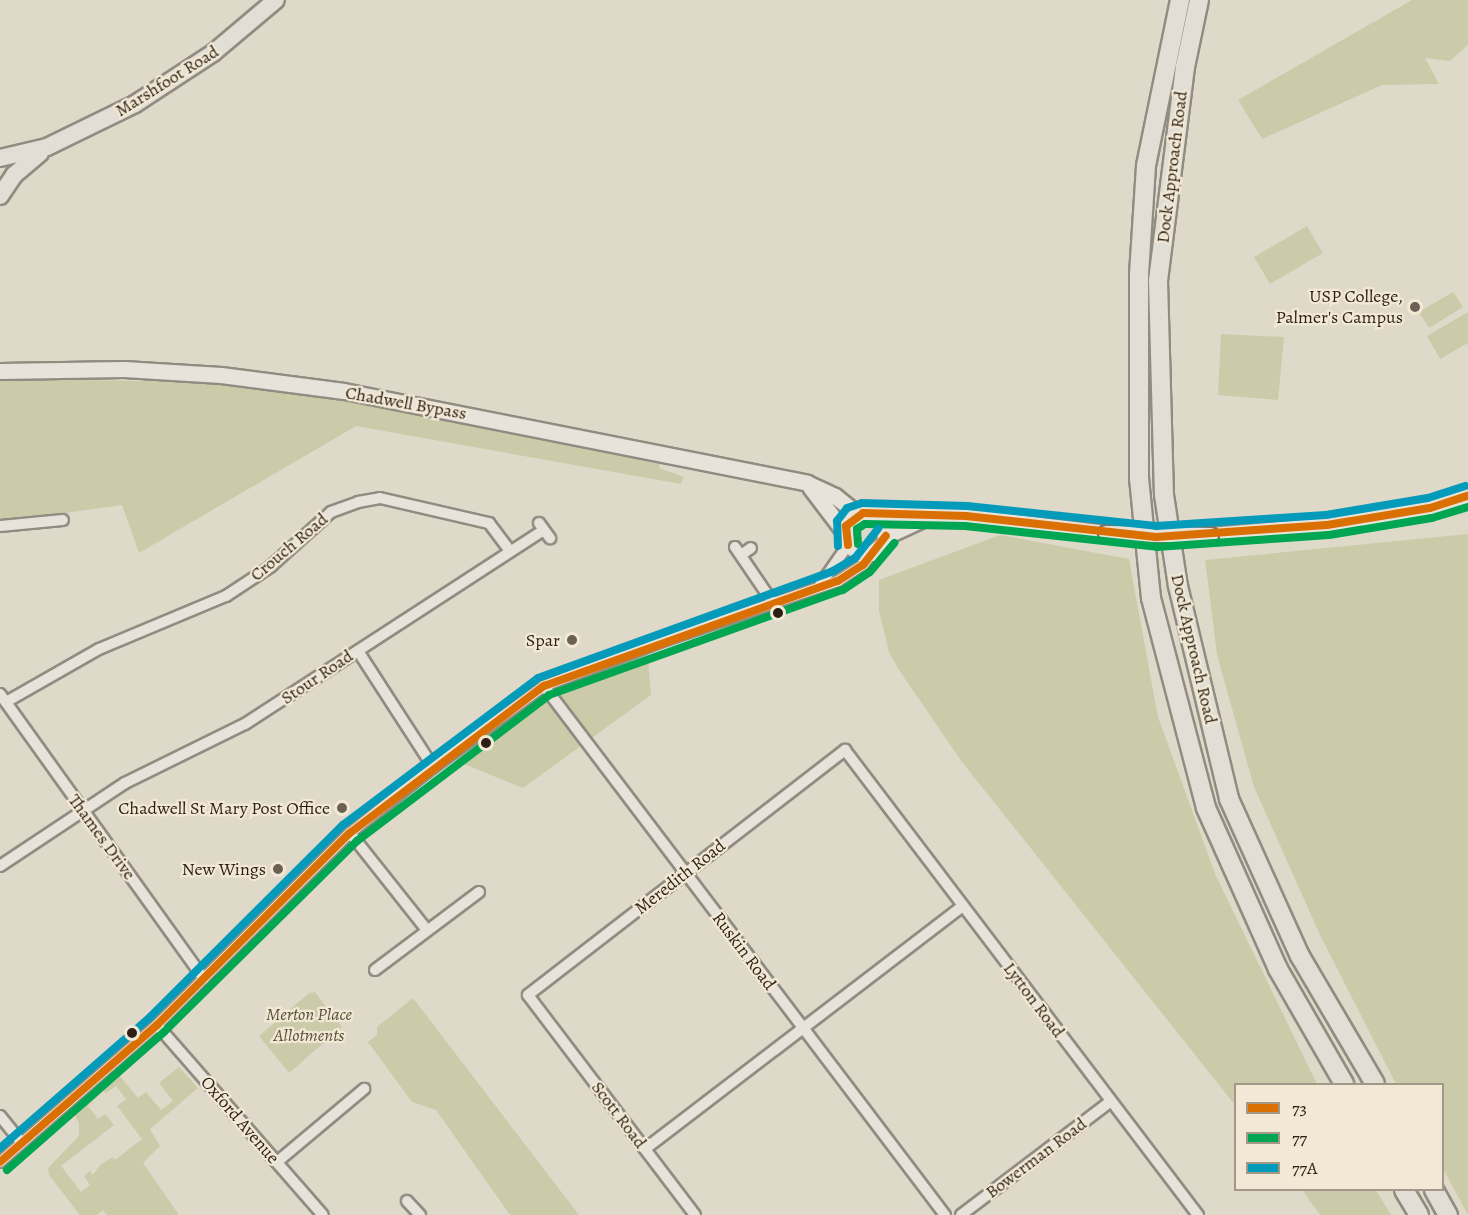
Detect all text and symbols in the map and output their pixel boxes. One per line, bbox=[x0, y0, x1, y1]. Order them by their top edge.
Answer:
street label: Marshfoot Road bbox=[111, 41, 223, 121]
street label: Dock Approach Road bbox=[1152, 90, 1192, 244]
place label: USP College, Palmer's Campus bbox=[1276, 286, 1403, 328]
marker: USP College, Palmer's Campus bbox=[1408, 300, 1422, 314]
street label: Chadwell Bypass bbox=[344, 382, 468, 424]
street label: Crouch Road bbox=[246, 508, 332, 586]
street label: Dock Approach Road bbox=[1166, 572, 1222, 726]
unlabelled marker bbox=[772, 607, 784, 619]
place label: Spar bbox=[526, 629, 560, 651]
marker: Spar bbox=[565, 633, 579, 647]
street label: Stour Road bbox=[277, 645, 357, 709]
unlabelled marker bbox=[480, 737, 492, 749]
street label: Thames Drive bbox=[64, 790, 140, 884]
place label: Chadwell St Mary Post Office bbox=[118, 797, 330, 819]
marker: Chadwell St Mary Post Office bbox=[335, 801, 349, 815]
street label: Meredith Road bbox=[630, 835, 730, 919]
place label: New Wings bbox=[182, 858, 266, 880]
marker: New Wings bbox=[271, 862, 285, 876]
street label: Ruskin Road bbox=[708, 908, 780, 994]
street label: Lytton Road bbox=[999, 958, 1069, 1042]
park label: Merton Place Allotments bbox=[266, 1004, 352, 1046]
unlabelled marker bbox=[126, 1027, 138, 1039]
street label: Oxford Avenue bbox=[196, 1072, 284, 1168]
street label: Scott Road bbox=[587, 1077, 651, 1153]
legend bbox=[1234, 1083, 1444, 1191]
text: 73 bbox=[1292, 1096, 1307, 1120]
street label: Bowerman Road bbox=[981, 1113, 1091, 1203]
text: 77 bbox=[1292, 1126, 1307, 1150]
text: 77A bbox=[1292, 1156, 1318, 1180]

